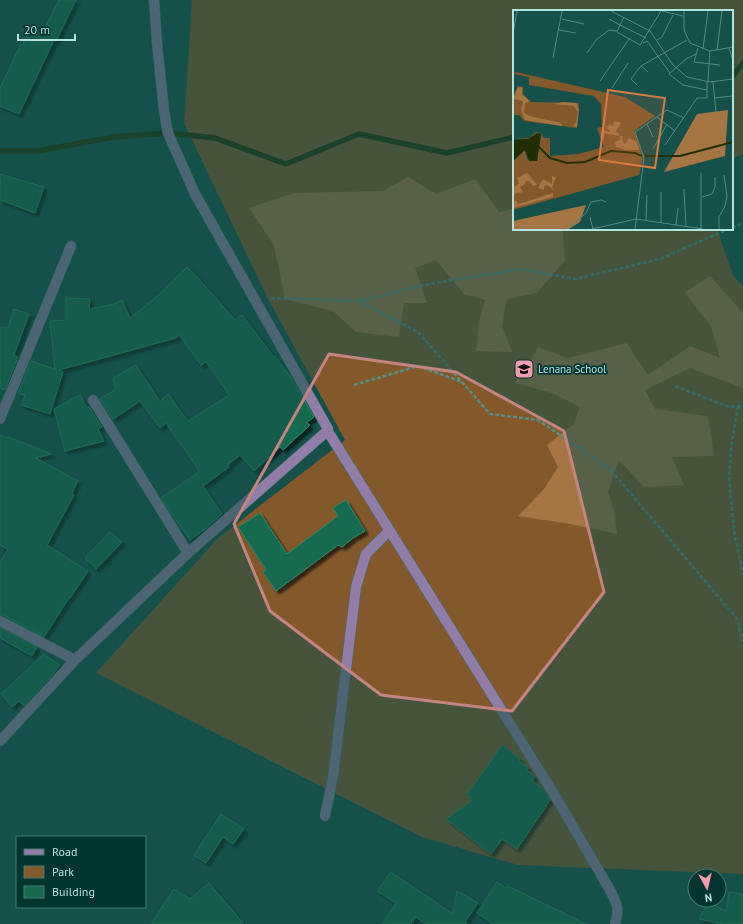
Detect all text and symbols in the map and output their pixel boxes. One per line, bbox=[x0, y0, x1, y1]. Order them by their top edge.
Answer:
inset map bbox=[513, 10, 733, 230]
scale bar bbox=[18, 16, 75, 42]
text: 20 m bbox=[24, 22, 50, 37]
school or university icon: Lenana School bbox=[513, 358, 535, 380]
place label: Lenana School bbox=[538, 362, 607, 376]
legend bbox=[16, 836, 146, 908]
text: Road bbox=[52, 844, 77, 859]
text: Park bbox=[52, 864, 74, 879]
north arrow bbox=[687, 868, 727, 908]
text: Building bbox=[52, 884, 95, 899]
text: N bbox=[704, 890, 713, 905]

